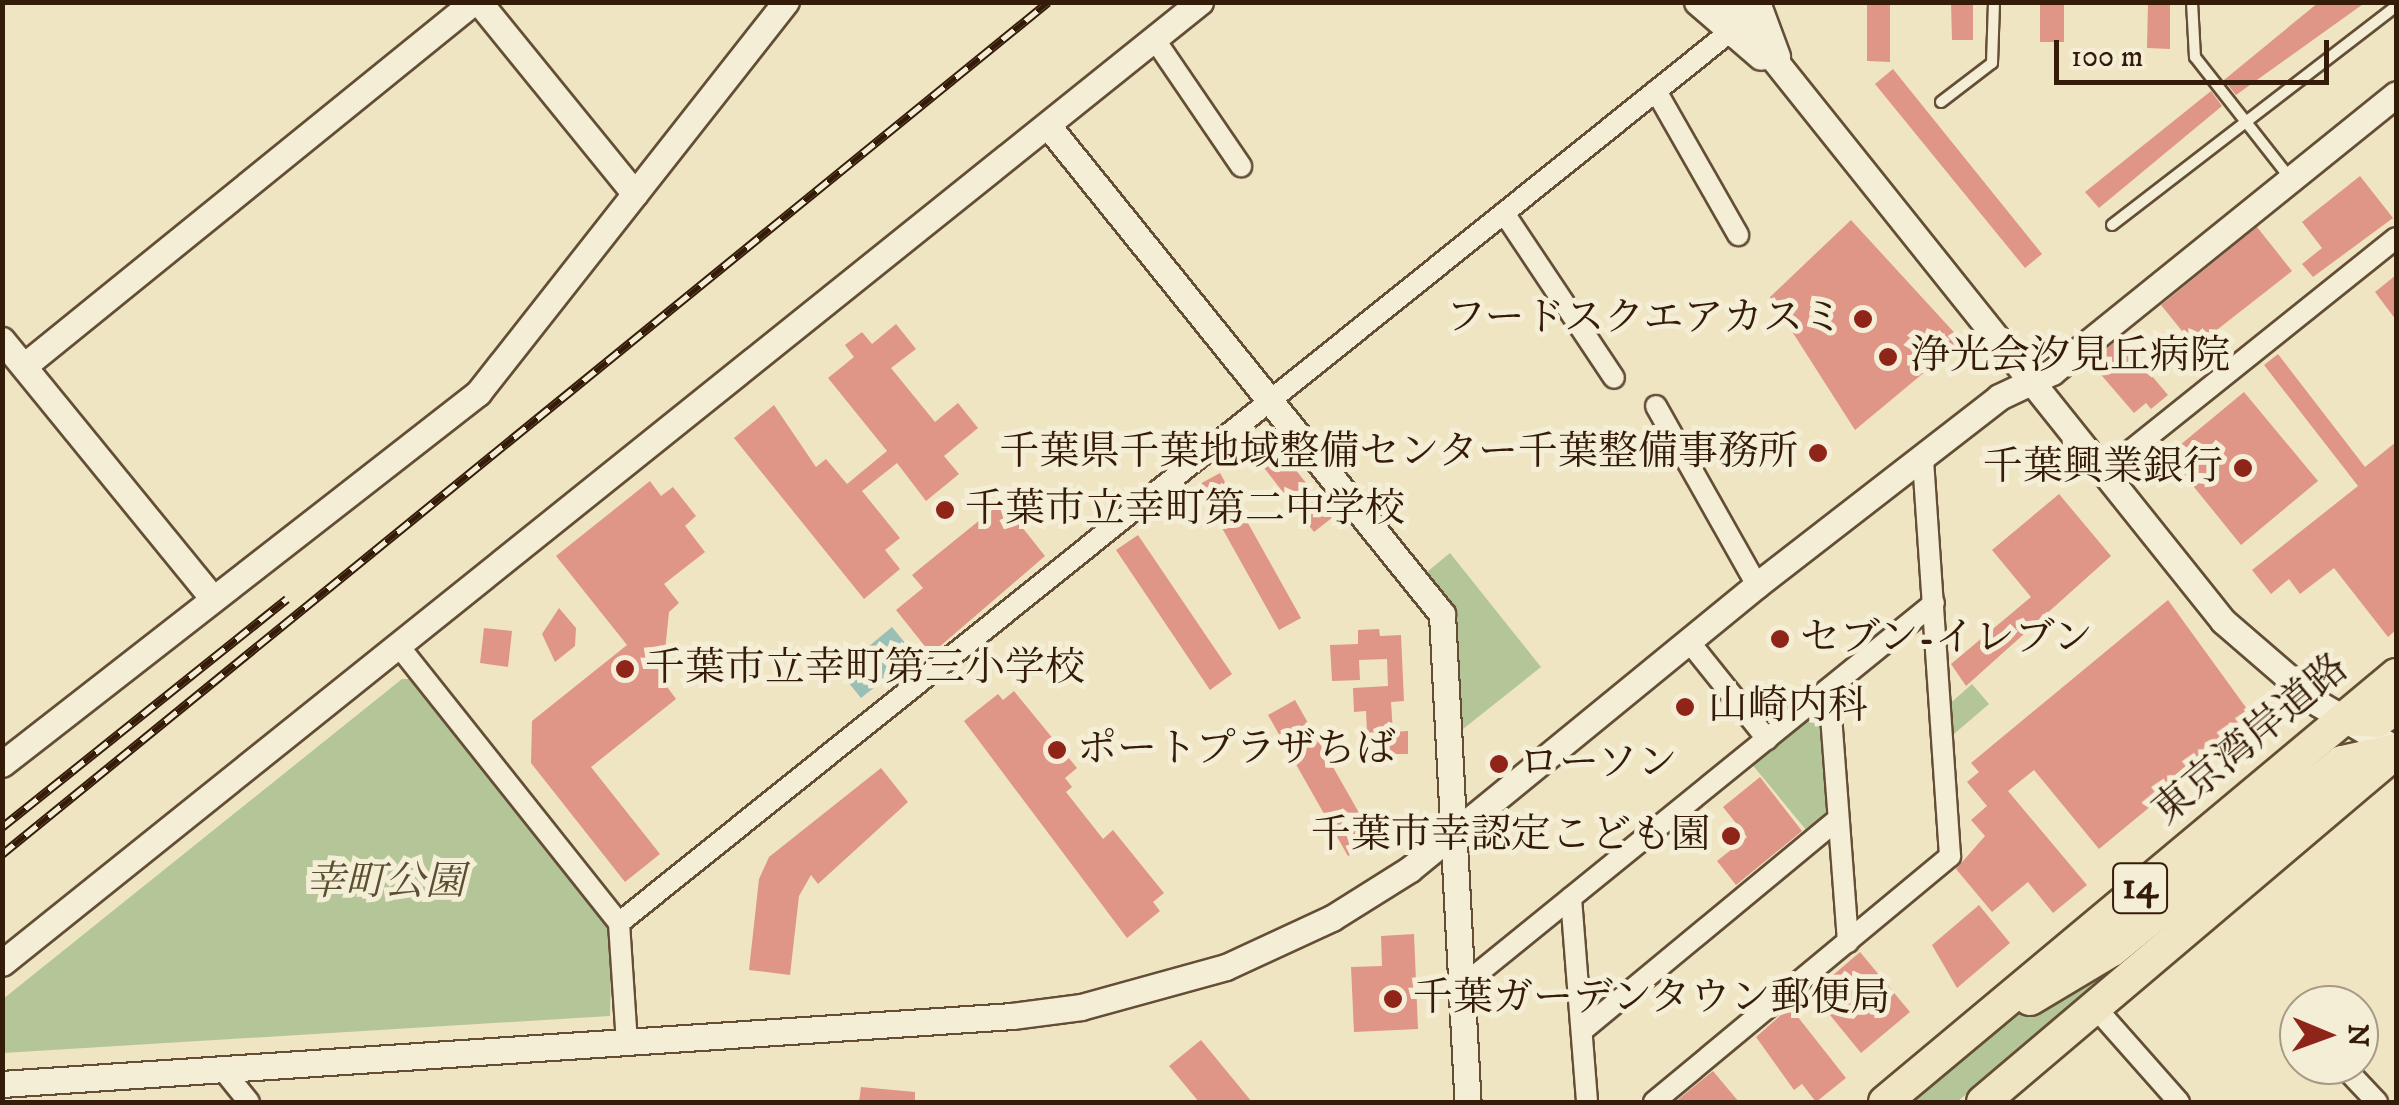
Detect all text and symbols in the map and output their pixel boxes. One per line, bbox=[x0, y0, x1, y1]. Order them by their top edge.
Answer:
scale bar bbox=[2059, 20, 2334, 82]
text: 100 m bbox=[2071, 39, 2143, 76]
place label: フードスクエアカスミ bbox=[1444, 295, 1843, 343]
marker: フードスクエアカスミ bbox=[1852, 308, 1874, 330]
place label: 浄光会汐見丘病院 bbox=[1910, 333, 2230, 381]
marker: 浄光会汐見丘病院 bbox=[1875, 344, 1901, 370]
place label: 千葉県千葉地域整備センター千葉整備事務所 bbox=[998, 429, 1798, 477]
marker: 千葉県千葉地域整備センター千葉整備事務所 bbox=[1807, 442, 1829, 464]
place label: 千葉興業銀行 bbox=[1983, 444, 2223, 492]
marker: 千葉興業銀行 bbox=[2232, 457, 2254, 479]
place label: 千葉市立幸町第二中学校 bbox=[965, 486, 1405, 534]
marker: 千葉市立幸町第二中学校 bbox=[934, 499, 956, 521]
place label: セブン-イレブン bbox=[1800, 615, 2096, 663]
marker: セブン-イレブン bbox=[1769, 628, 1791, 650]
street label: 東京湾岸道路 bbox=[2144, 644, 2358, 836]
place label: 千葉市立幸町第三小学校 bbox=[645, 645, 1085, 693]
marker: 千葉市立幸町第三小学校 bbox=[614, 658, 636, 680]
place label: 山崎内科 bbox=[1708, 683, 1868, 731]
marker: 山崎内科 bbox=[1672, 694, 1698, 720]
place label: ポートプラザちば bbox=[1077, 726, 1397, 774]
marker: ポートプラザちば bbox=[1046, 739, 1068, 761]
place label: ローソン bbox=[1519, 740, 1679, 788]
marker: ローソン bbox=[1488, 753, 1510, 775]
place label: 千葉市幸認定こども園 bbox=[1311, 812, 1711, 860]
marker: 千葉市幸認定こども園 bbox=[1720, 825, 1742, 847]
road number: 14 bbox=[2110, 855, 2170, 921]
park label: 幸町公園 bbox=[305, 859, 465, 907]
place label: 千葉ガーデンタウン郵便局 bbox=[1413, 975, 1893, 1023]
north arrow bbox=[2279, 985, 2379, 1085]
marker: 千葉ガーデンタウン郵便局 bbox=[1382, 988, 1404, 1010]
text: N bbox=[2340, 1024, 2375, 1047]

